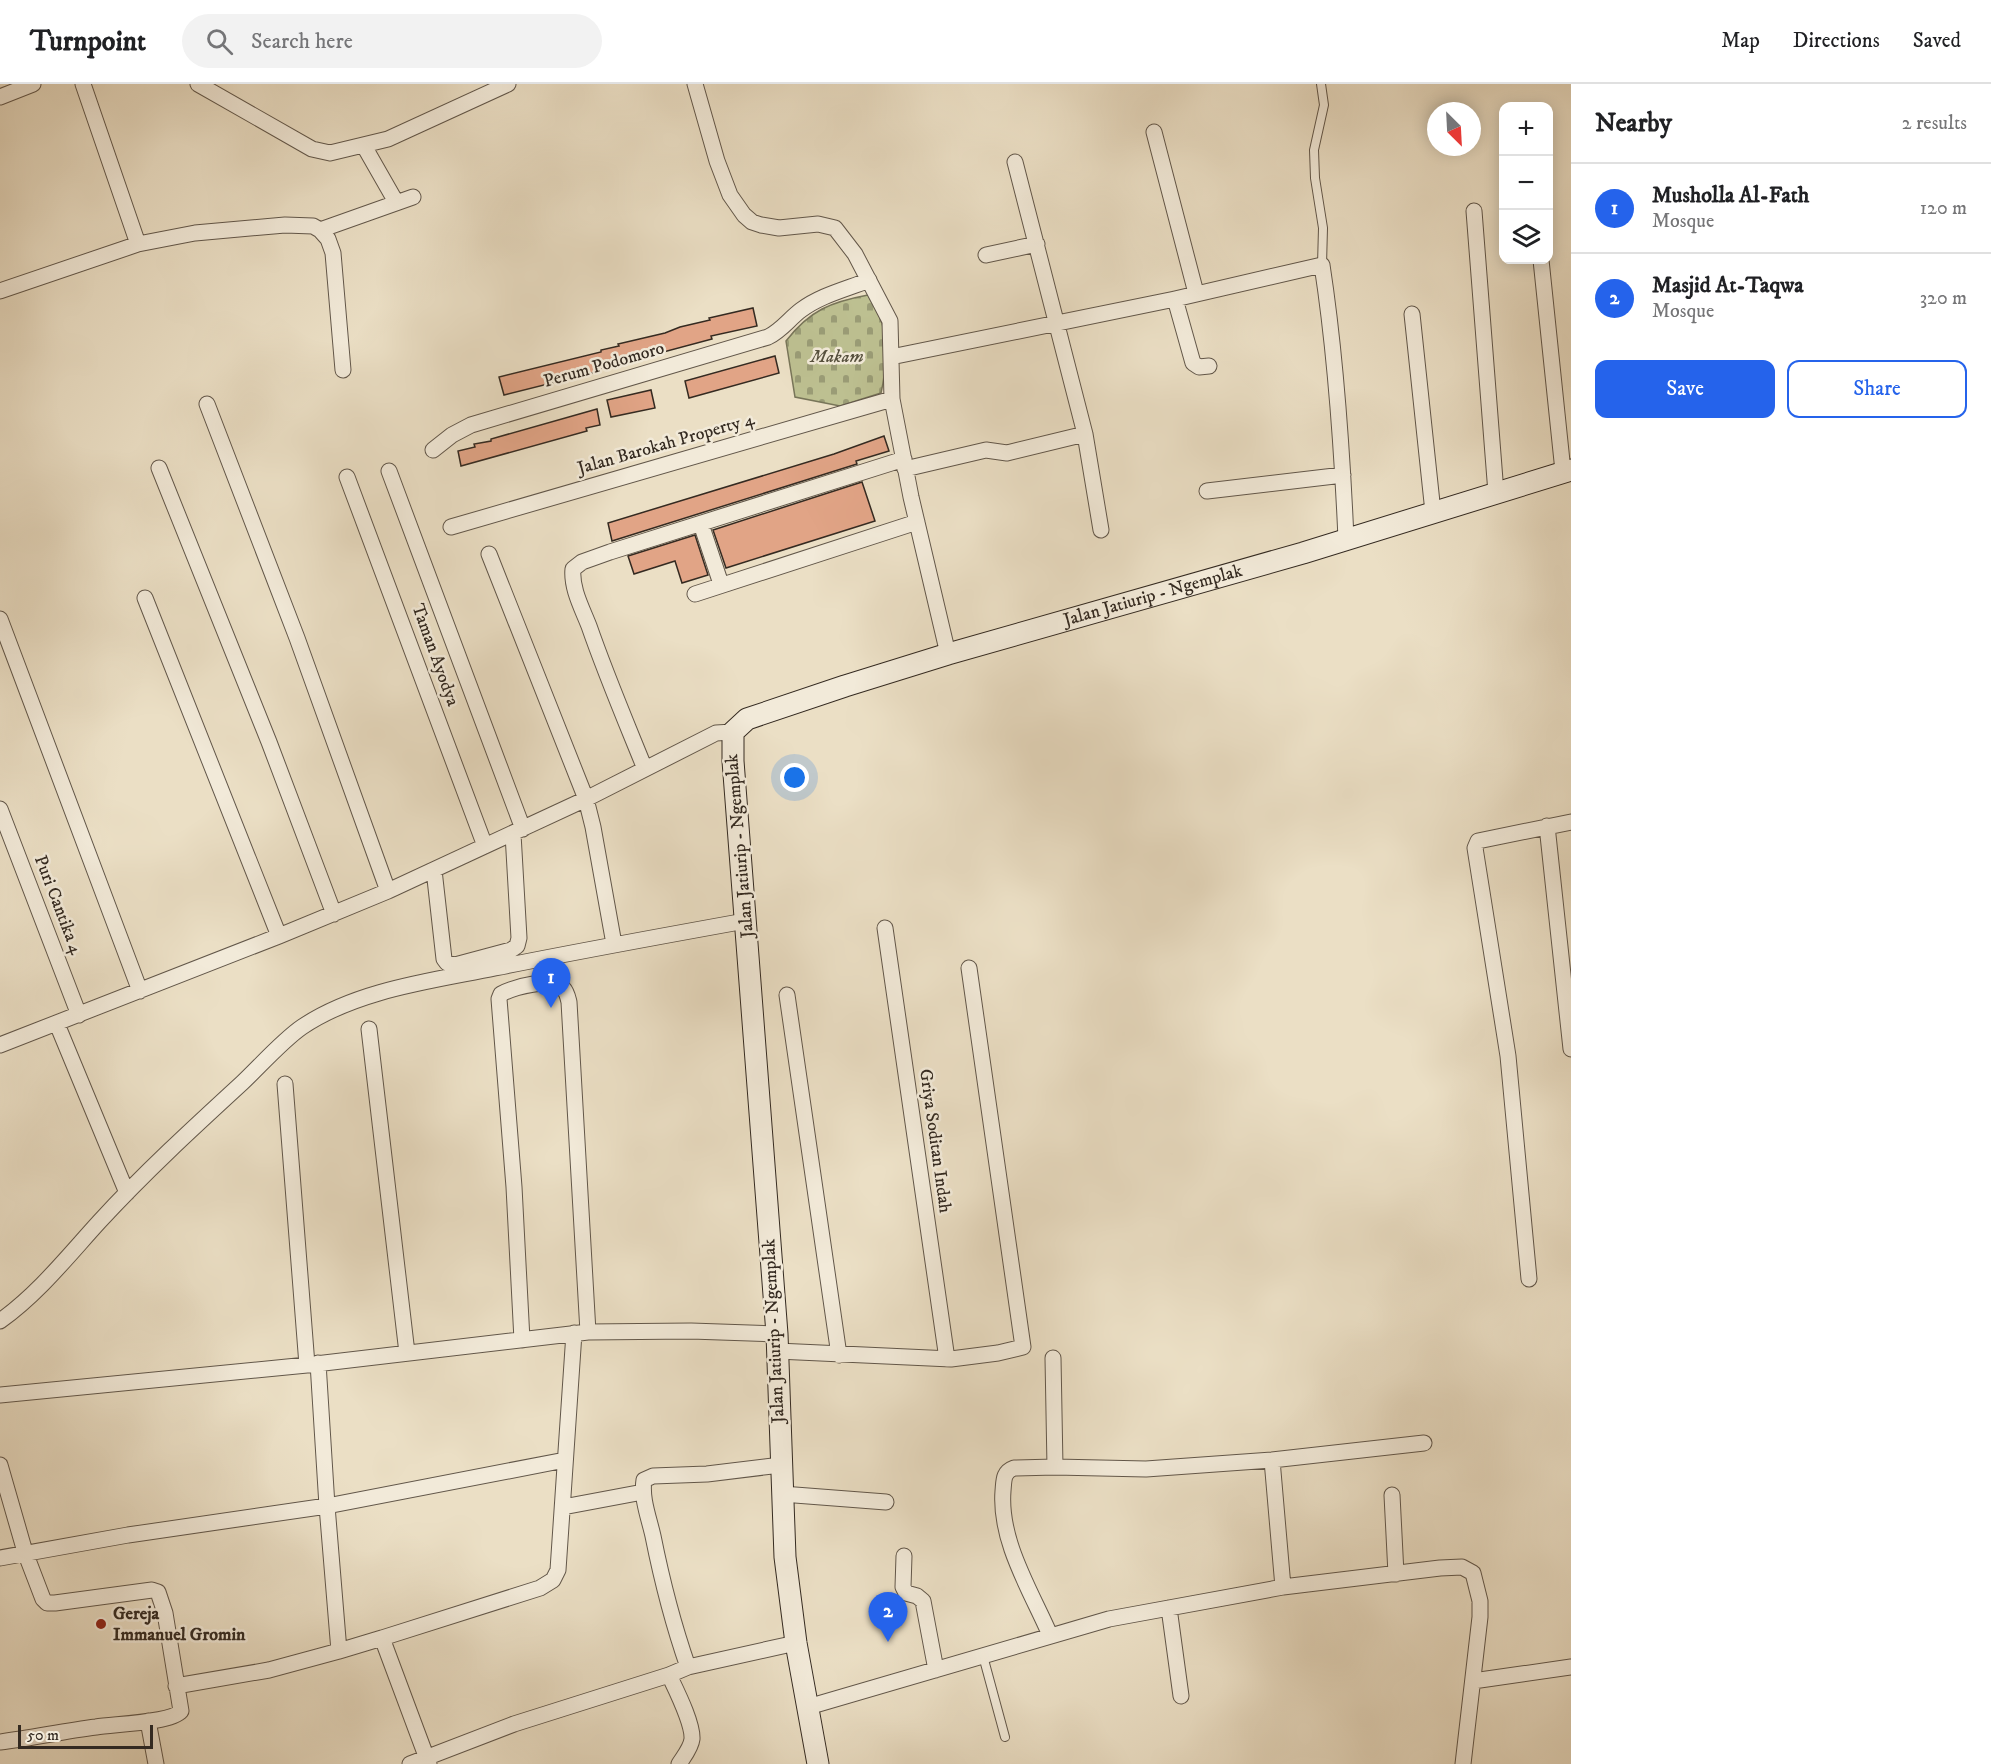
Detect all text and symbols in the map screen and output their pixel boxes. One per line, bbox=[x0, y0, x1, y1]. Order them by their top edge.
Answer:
search box bbox=[182, 14, 602, 68]
text: Turnpoint bbox=[30, 24, 146, 59]
icon: search bbox=[203, 25, 236, 58]
text: Search here bbox=[251, 28, 353, 55]
text: Map bbox=[1721, 28, 1760, 54]
text: Directions bbox=[1793, 28, 1880, 54]
text: Saved bbox=[1913, 28, 1961, 54]
north arrow bbox=[1427, 102, 1481, 156]
map controls bbox=[1499, 102, 1553, 264]
button: + bbox=[1499, 102, 1553, 156]
text: Nearby bbox=[1595, 107, 1672, 140]
text: 2 results bbox=[1902, 111, 1967, 136]
button: − bbox=[1499, 156, 1553, 210]
text: Musholla Al-Fath bbox=[1652, 182, 1809, 209]
text: 1 bbox=[1611, 196, 1618, 221]
text: 120 m bbox=[1920, 196, 1967, 221]
text: Mosque bbox=[1652, 209, 1714, 234]
button: layers bbox=[1499, 210, 1553, 264]
text: Masjid At-Taqwa bbox=[1652, 272, 1804, 299]
text: 2 bbox=[1610, 286, 1619, 311]
text: 320 m bbox=[1920, 286, 1967, 311]
text: Mosque bbox=[1652, 299, 1714, 324]
street label: Perum Podomoro bbox=[541, 337, 667, 393]
park label: Makam bbox=[808, 346, 864, 368]
button: Save bbox=[1595, 360, 1775, 418]
button: Share bbox=[1787, 360, 1967, 418]
street label: Jalan Barokah Property 4 bbox=[573, 408, 757, 480]
street label: Jalan Jatiurip - Ngemplak bbox=[1059, 560, 1245, 632]
street label: Taman Ayodya bbox=[406, 601, 464, 710]
street label: Jalan Jatiurip - Ngemplak bbox=[721, 753, 759, 941]
your location bbox=[780, 763, 809, 792]
street label: Puri Cantika 4 bbox=[29, 852, 87, 958]
pin: 1 bbox=[532, 958, 570, 1008]
street label: Griya Soditan Indah bbox=[914, 1068, 956, 1215]
street label: Jalan Jatiurip - Ngemplak bbox=[758, 1238, 790, 1426]
pin: 2 bbox=[868, 1592, 908, 1642]
place label: Gereja Immanuel Gromin bbox=[113, 1603, 246, 1646]
marker: Gereja Immanuel Gromin bbox=[94, 1617, 108, 1631]
scale bar bbox=[18, 1722, 153, 1750]
text: 50 m bbox=[27, 1725, 59, 1745]

